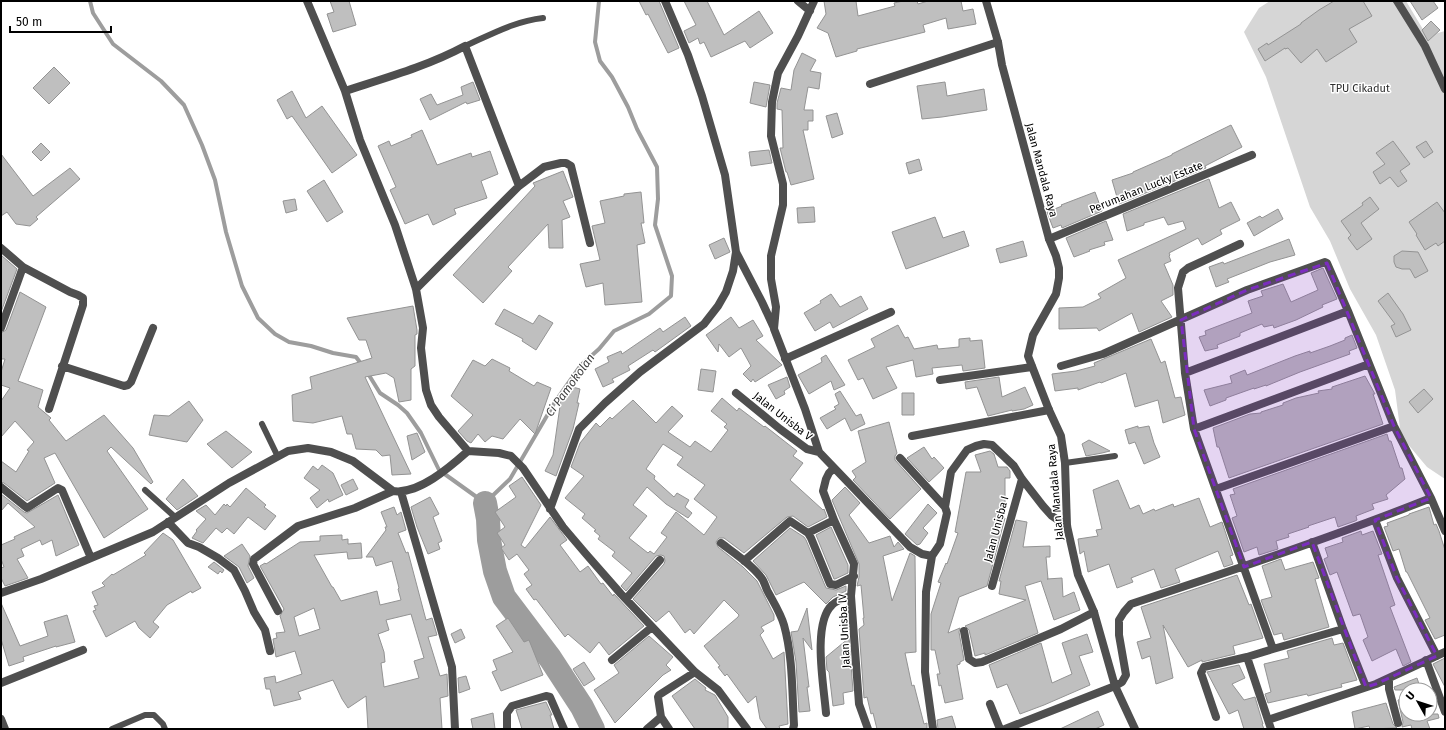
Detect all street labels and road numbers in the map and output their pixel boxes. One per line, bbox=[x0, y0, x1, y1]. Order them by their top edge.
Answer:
street label: Jalan Mandala Raya bbox=[1023, 122, 1060, 219]
street label: Perumahan Lucky Estate bbox=[1087, 159, 1205, 216]
street label: Jalan Unisba V bbox=[751, 389, 815, 444]
street label: Jalan Mandala Raya bbox=[1045, 443, 1066, 541]
street label: Jalan Unisba I bbox=[981, 494, 1012, 564]
street label: Jalan Unisba lV bbox=[836, 593, 853, 668]

